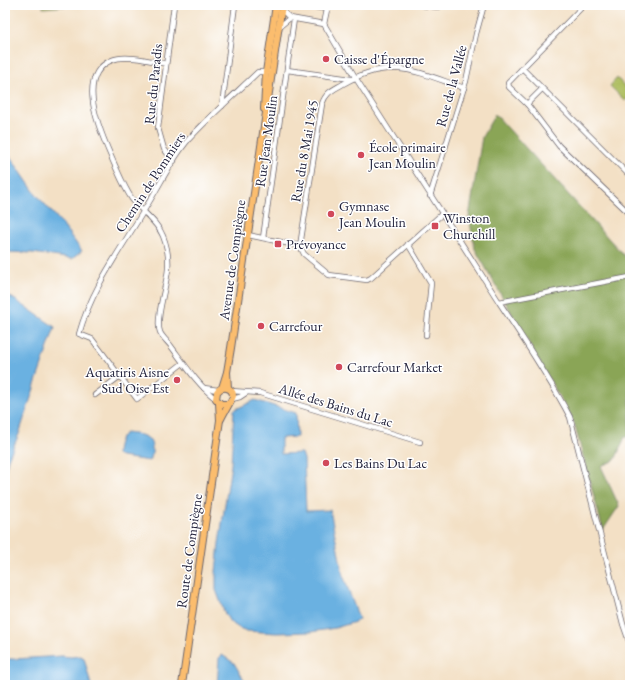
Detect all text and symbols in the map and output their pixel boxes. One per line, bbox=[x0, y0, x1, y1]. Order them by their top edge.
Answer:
street label: Rue du Paradis bbox=[140, 42, 166, 125]
street label: Rue de la Vallée bbox=[431, 43, 471, 129]
place label: Caisse d'Épargne bbox=[334, 50, 425, 68]
marker: Caisse d'Épargne bbox=[321, 54, 331, 64]
street label: Rue Jean Moulin bbox=[251, 93, 281, 188]
street label: Rue du 8 Mai 1945 bbox=[286, 99, 322, 203]
street label: Chemin de Pommiers bbox=[111, 128, 189, 236]
place label: École primaire Jean Moulin bbox=[368, 138, 446, 172]
marker: École primaire Jean Moulin bbox=[356, 150, 366, 160]
place label: Gymnase Jean Moulin bbox=[338, 197, 406, 231]
street label: Avenue de Compiègne bbox=[215, 198, 249, 322]
marker: Gymnase Jean Moulin bbox=[326, 209, 336, 219]
place label: Winston Churchill bbox=[443, 209, 496, 243]
marker: Winston Churchill bbox=[430, 221, 440, 231]
place label: Prévoyance bbox=[286, 235, 347, 253]
marker: Prévoyance bbox=[273, 239, 283, 249]
place label: Carrefour bbox=[269, 317, 323, 335]
marker: Carrefour bbox=[256, 321, 266, 331]
place label: Carrefour Market bbox=[347, 358, 443, 376]
marker: Carrefour Market bbox=[334, 362, 344, 372]
place label: Aquatiris Aisne Sud Oise Est bbox=[84, 363, 170, 397]
marker: Aquatiris Aisne Sud Oise Est bbox=[172, 375, 182, 385]
street label: Allée des Bains du Lac bbox=[276, 379, 396, 431]
place label: Les Bains Du Lac bbox=[334, 454, 427, 472]
marker: Les Bains Du Lac bbox=[321, 458, 331, 468]
street label: Route de Compiègne bbox=[172, 492, 206, 609]

